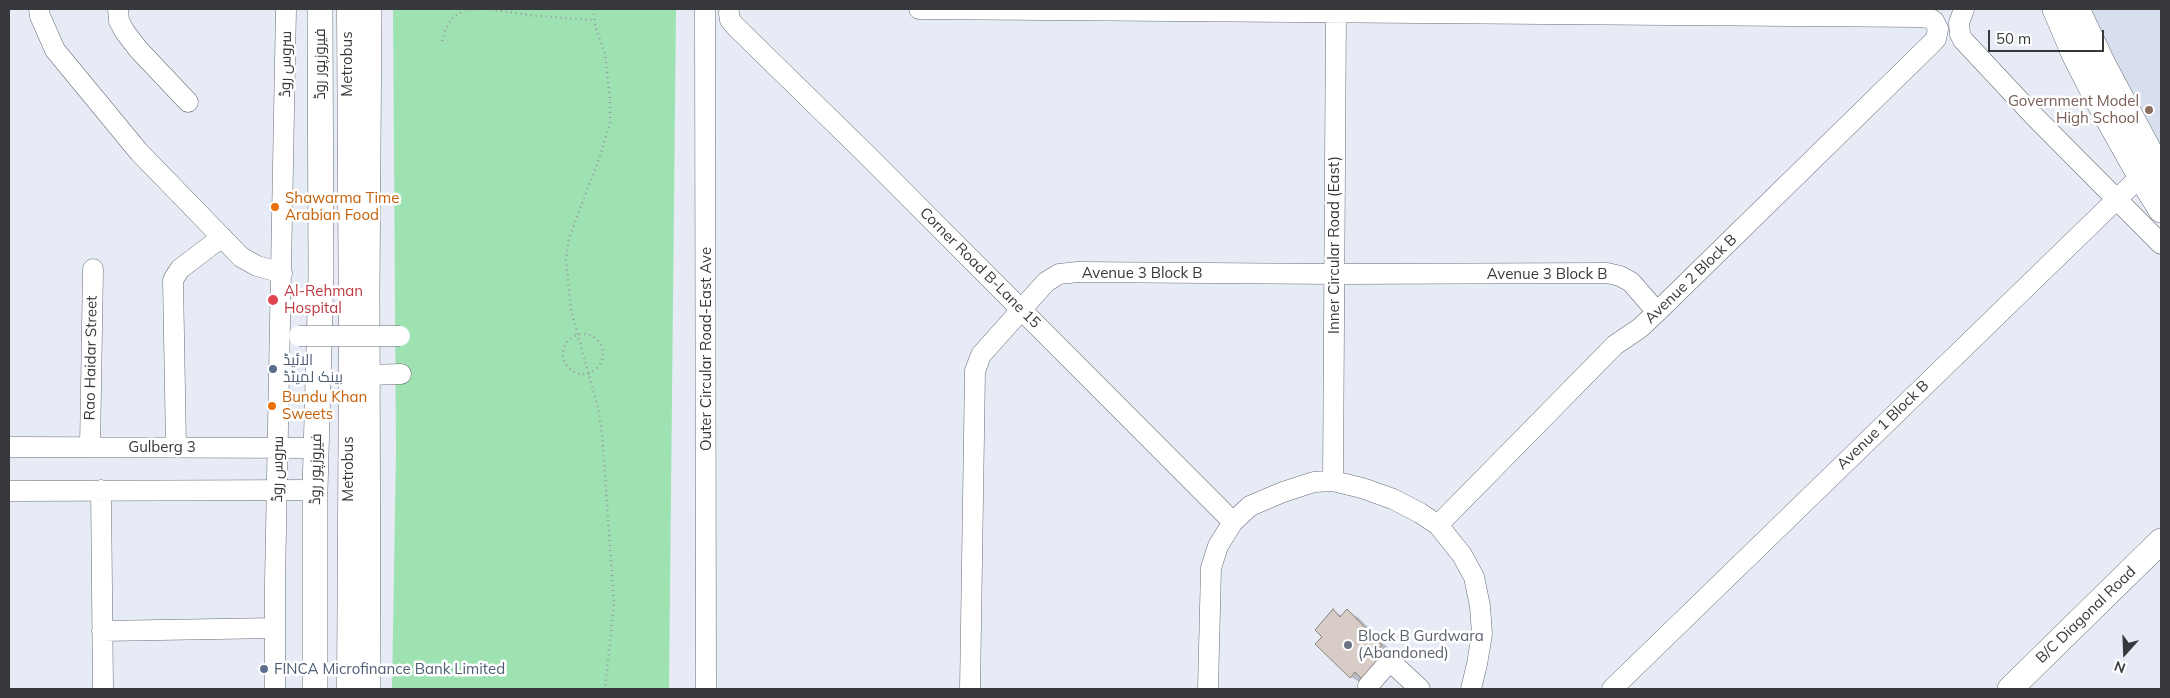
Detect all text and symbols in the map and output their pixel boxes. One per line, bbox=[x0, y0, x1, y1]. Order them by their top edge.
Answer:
scale bar bbox=[1990, 20, 2106, 52]
street label: فیروزپور روڈ bbox=[311, 28, 329, 100]
text: 50 m bbox=[1996, 29, 2031, 48]
street label: سروس روڈ bbox=[276, 31, 296, 97]
street label: Metrobus bbox=[338, 31, 356, 97]
place label: Government Model High School bbox=[2008, 92, 2139, 127]
marker: Government Model High School bbox=[2143, 104, 2155, 116]
street label: Inner Circular Road (East) bbox=[1325, 156, 1343, 334]
place label: Shawarma Time Arabian Food bbox=[285, 189, 399, 224]
marker: Shawarma Time Arabian Food bbox=[269, 201, 281, 213]
street label: Corner Road B-Lane 15 bbox=[916, 204, 1044, 332]
street label: Avenue 2 Block B bbox=[1641, 231, 1741, 327]
street label: Outer Circular Road-East Ave bbox=[697, 247, 715, 451]
street label: Avenue 3 Block B bbox=[1082, 264, 1202, 282]
street label: Avenue 3 Block B bbox=[1487, 265, 1607, 283]
place label: Al-Rehman Hospital bbox=[284, 282, 363, 317]
marker: Al-Rehman Hospital bbox=[266, 293, 280, 307]
street label: Rao Haidar Street bbox=[81, 295, 101, 421]
place label: الائیڈ بینک لمیٹڈ bbox=[283, 351, 343, 386]
marker: الائیڈ بینک لمیٹڈ bbox=[267, 363, 279, 375]
street label: Avenue 1 Block B bbox=[1833, 377, 1933, 473]
place label: Bundu Khan Sweets bbox=[282, 388, 367, 423]
marker: Bundu Khan Sweets bbox=[266, 400, 278, 412]
street label: فیروزپور روڈ bbox=[306, 433, 326, 505]
street label: سروس روڈ bbox=[268, 436, 288, 502]
street label: Metrobus bbox=[339, 436, 357, 502]
street label: Gulberg 3 bbox=[128, 438, 196, 456]
street label: B/C Diagonal Road bbox=[2032, 563, 2140, 667]
place label: Block B Gurdwara (Abandoned) bbox=[1358, 627, 1484, 662]
north arrow bbox=[2100, 628, 2150, 678]
marker: Block B Gurdwara (Abandoned) bbox=[1342, 639, 1354, 651]
text: N bbox=[2112, 657, 2128, 677]
place label: FINCA Microfinance Bank Limited bbox=[274, 660, 505, 678]
marker: FINCA Microfinance Bank Limited bbox=[258, 663, 270, 675]

